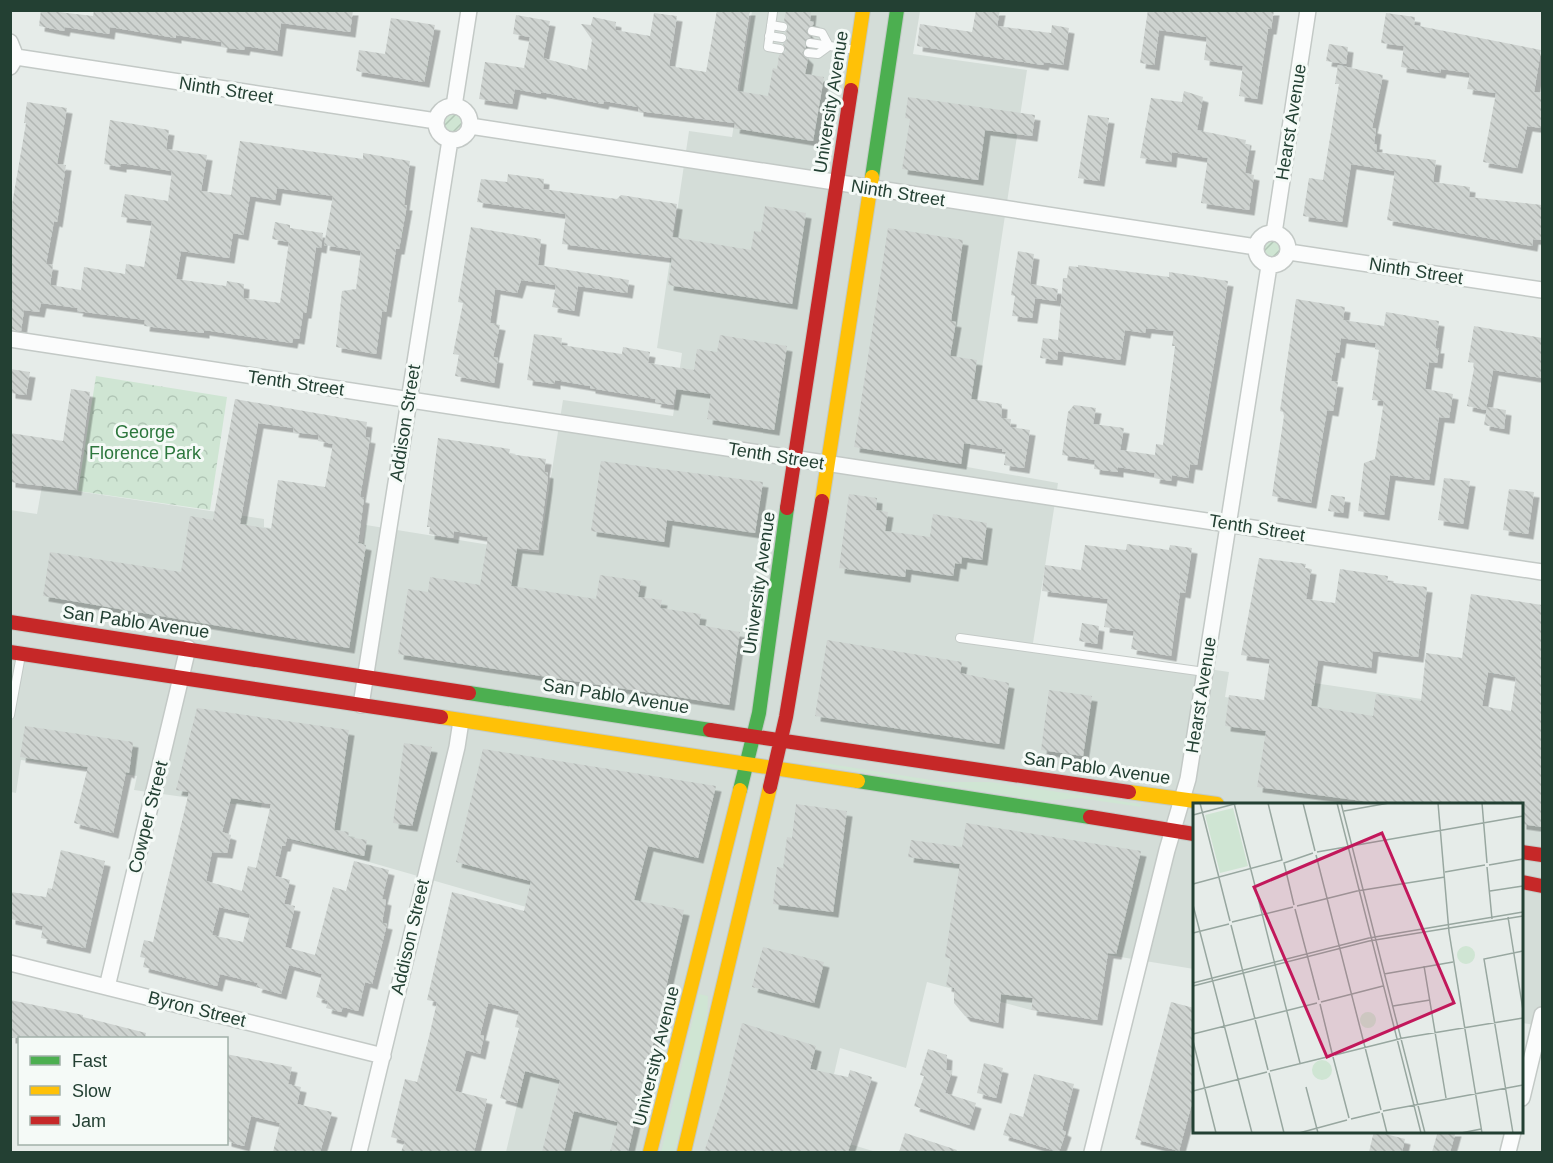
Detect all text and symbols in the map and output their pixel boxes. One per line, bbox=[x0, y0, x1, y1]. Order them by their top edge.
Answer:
street label: University Avenue bbox=[810, 29, 852, 175]
street label: Hearst Avenue bbox=[1272, 62, 1310, 182]
street label: Ninth Street bbox=[177, 73, 275, 107]
street label: Ninth Street bbox=[849, 176, 947, 210]
street label: Ninth Street bbox=[1367, 254, 1465, 288]
street label: Addison Street bbox=[386, 363, 424, 483]
street label: Tenth Street bbox=[247, 366, 345, 400]
park label: George Florence Park bbox=[89, 422, 202, 463]
street label: Tenth Street bbox=[727, 439, 825, 473]
street label: University Avenue bbox=[739, 510, 779, 656]
street label: Tenth Street bbox=[1208, 511, 1306, 545]
street label: San Pablo Avenue bbox=[61, 602, 211, 642]
street label: Hearst Avenue bbox=[1182, 635, 1220, 755]
street label: San Pablo Avenue bbox=[541, 675, 691, 717]
street label: San Pablo Avenue bbox=[1022, 748, 1172, 788]
street label: Cowper Street bbox=[124, 759, 172, 875]
inset map bbox=[1193, 803, 1523, 1133]
street label: Addison Street bbox=[387, 877, 433, 997]
street label: University Avenue bbox=[629, 984, 683, 1128]
street label: Byron Street bbox=[146, 987, 248, 1031]
legend bbox=[18, 1037, 228, 1145]
text: Fast bbox=[72, 1051, 107, 1071]
text: Slow bbox=[72, 1081, 112, 1101]
text: Jam bbox=[72, 1111, 106, 1131]

